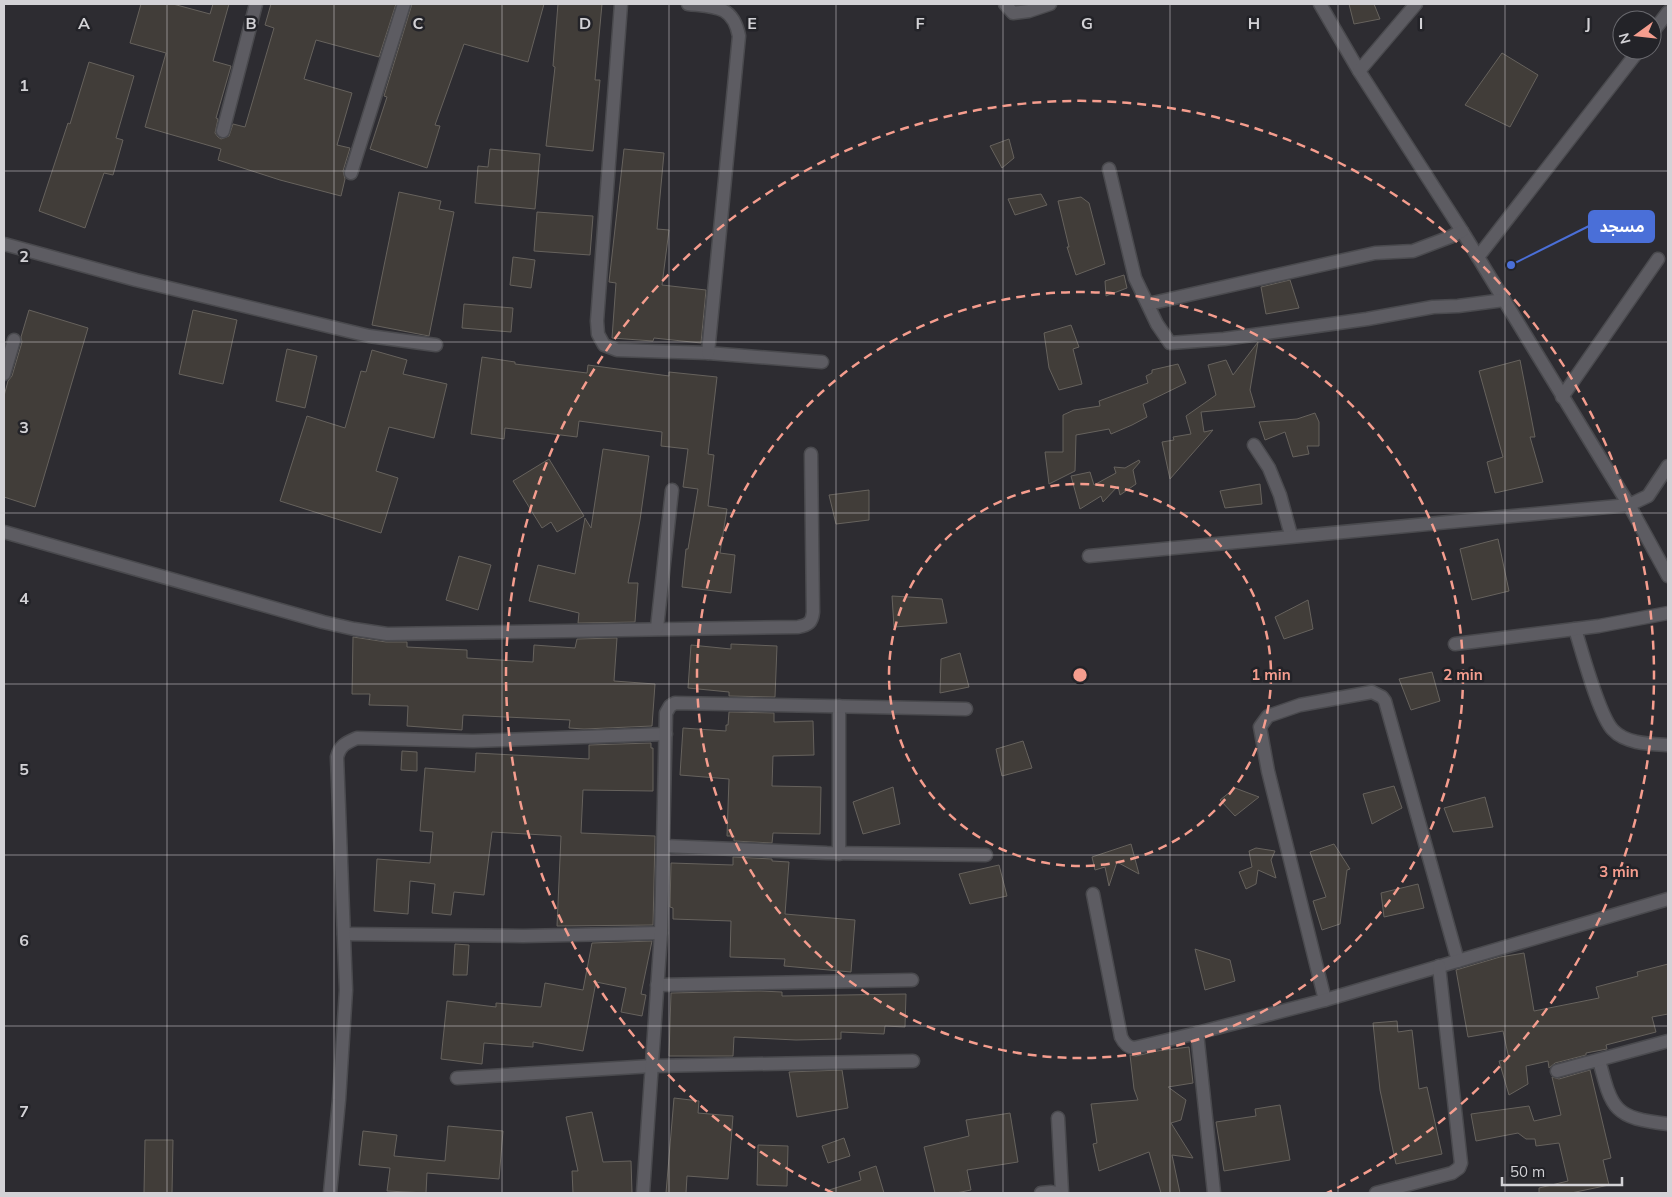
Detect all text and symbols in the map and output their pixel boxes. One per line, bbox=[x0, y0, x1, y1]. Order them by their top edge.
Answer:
north arrow bbox=[1612, 10, 1662, 60]
text: A bbox=[78, 13, 90, 33]
text: B bbox=[245, 13, 257, 33]
text: C bbox=[413, 13, 424, 33]
text: D bbox=[579, 13, 591, 33]
text: E bbox=[747, 13, 757, 33]
text: F bbox=[915, 13, 925, 33]
text: G bbox=[1081, 13, 1093, 33]
text: H bbox=[1248, 13, 1260, 33]
text: I bbox=[1419, 13, 1423, 33]
text: J bbox=[1585, 13, 1591, 33]
text: N bbox=[1614, 31, 1635, 46]
text: 1 bbox=[19, 75, 29, 95]
callout: مسجد bbox=[1589, 211, 1654, 242]
text: مسجد bbox=[1599, 216, 1645, 236]
text: 2 bbox=[19, 246, 29, 266]
text: 3 bbox=[19, 417, 29, 437]
text: 4 bbox=[19, 588, 29, 608]
text: 1 min bbox=[1251, 665, 1291, 684]
text: 2 min bbox=[1443, 665, 1483, 684]
centre of rings bbox=[1071, 666, 1089, 684]
text: 5 bbox=[19, 759, 29, 779]
text: 3 min bbox=[1599, 862, 1639, 881]
text: 6 bbox=[19, 930, 29, 950]
text: 7 bbox=[19, 1101, 29, 1121]
scale bar bbox=[1502, 1154, 1622, 1186]
text: 50 m bbox=[1510, 1162, 1545, 1181]

